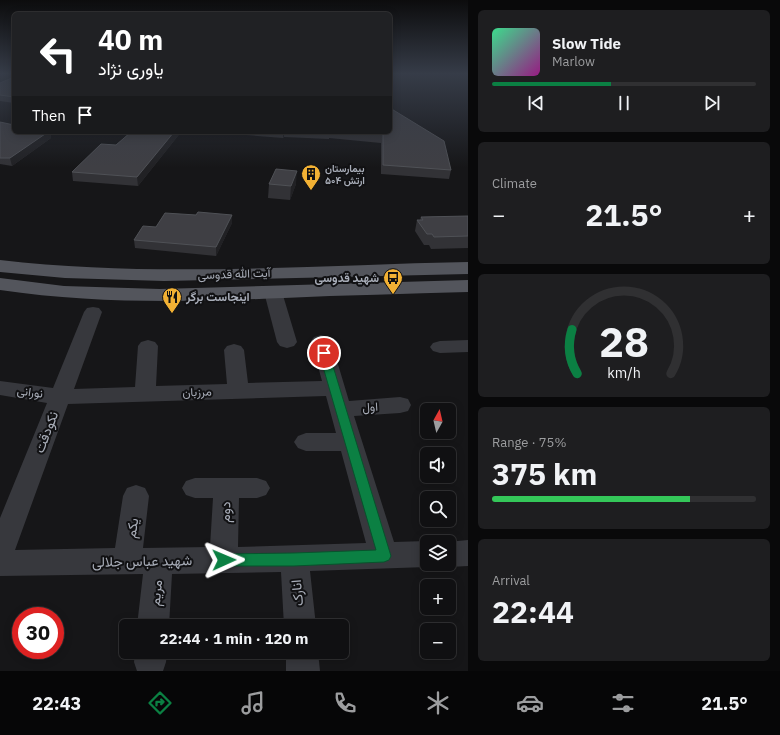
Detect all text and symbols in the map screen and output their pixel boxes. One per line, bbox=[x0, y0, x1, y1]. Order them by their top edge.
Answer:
text: 40 m bbox=[98, 21, 163, 58]
icon: left bbox=[32, 28, 84, 80]
text: Slow Tide bbox=[552, 34, 621, 53]
text: Marlow bbox=[552, 53, 595, 70]
text: یاوری نژاد bbox=[98, 57, 164, 80]
icon: previous bbox=[525, 92, 547, 114]
icon: pause bbox=[613, 92, 635, 114]
icon: next bbox=[701, 92, 723, 114]
icon: arrive bbox=[74, 104, 96, 126]
text: Then bbox=[32, 106, 66, 125]
place label: بیمارستان ۵۰۴ ارتش bbox=[325, 162, 365, 187]
building icon: بیمارستان ۵۰۴ ارتش bbox=[300, 163, 322, 191]
text: Climate bbox=[492, 175, 537, 192]
text: 21.5° bbox=[585, 195, 663, 234]
text: − bbox=[492, 200, 505, 229]
text: + bbox=[743, 200, 756, 229]
street label: آیت الله قدوسی bbox=[197, 265, 272, 283]
bus stop icon: شهید قدوسی bbox=[382, 267, 404, 295]
place label: شهید قدوسی bbox=[315, 270, 379, 286]
restaurant icon: اینجاست برگر bbox=[161, 286, 183, 314]
place label: اینجاست برگر bbox=[185, 289, 250, 305]
text: 28 bbox=[599, 313, 649, 367]
pin bbox=[307, 336, 341, 370]
icon: arrive bbox=[313, 342, 335, 364]
text: km/h bbox=[607, 362, 641, 381]
street label: نورانی bbox=[16, 382, 44, 402]
street label: مرزبان bbox=[182, 383, 212, 401]
street label: اول bbox=[362, 398, 378, 416]
north arrow bbox=[420, 403, 456, 439]
map controls bbox=[420, 403, 456, 659]
street label: نکودقت bbox=[30, 408, 62, 456]
text: Range · 75% bbox=[492, 434, 566, 451]
button: sound bbox=[420, 447, 456, 483]
text: 375 km bbox=[492, 454, 597, 493]
button: search bbox=[420, 491, 456, 527]
street label: دوم bbox=[216, 501, 234, 523]
street label: یکم bbox=[122, 517, 142, 539]
button: layers bbox=[420, 535, 456, 571]
position arrow bbox=[203, 539, 245, 581]
street label: شهید عباس جلالی bbox=[92, 551, 192, 571]
text: Arrival bbox=[492, 572, 530, 589]
street label: مریم bbox=[146, 579, 166, 607]
street label: انارک bbox=[287, 579, 307, 607]
button: + bbox=[420, 579, 456, 615]
text: 22:44 bbox=[492, 592, 574, 631]
speed limit sign: 30 bbox=[12, 607, 64, 659]
button: − bbox=[420, 623, 456, 659]
text: 22:44 · 1 min · 120 m bbox=[160, 629, 308, 648]
icon: directions bbox=[146, 689, 174, 717]
icon: music bbox=[239, 689, 267, 717]
icon: phone bbox=[331, 689, 359, 717]
icon: climate bbox=[424, 689, 452, 717]
icon: car bbox=[516, 689, 544, 717]
icon: filters bbox=[609, 689, 637, 717]
text: 22:43 bbox=[32, 692, 81, 715]
text: 21.5° bbox=[701, 692, 748, 715]

